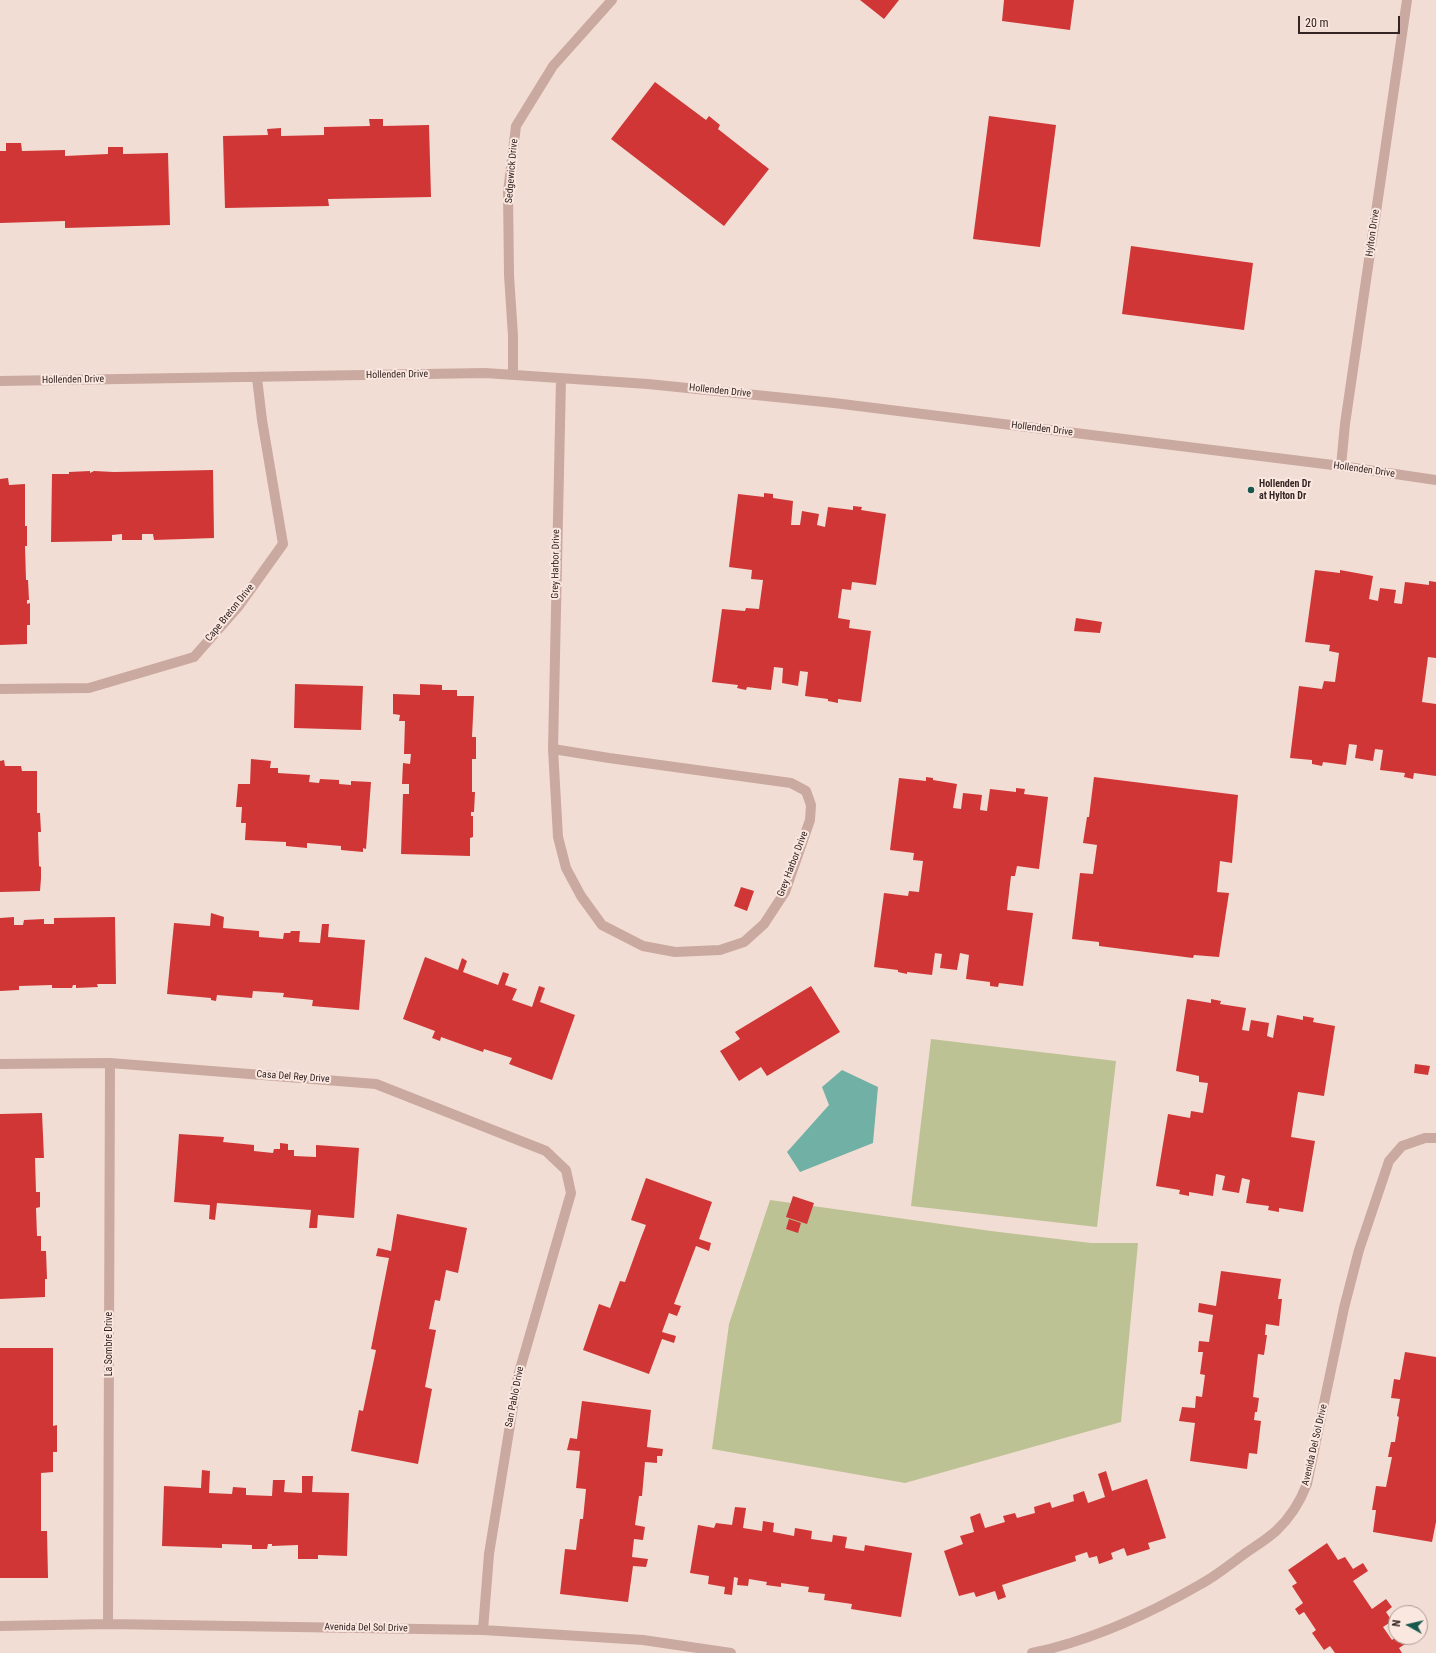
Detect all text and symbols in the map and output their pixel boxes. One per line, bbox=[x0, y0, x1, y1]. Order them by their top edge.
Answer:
scale bar bbox=[1300, 8, 1402, 34]
text: 20 m bbox=[1305, 16, 1329, 30]
street label: Sedgewick Drive bbox=[503, 138, 521, 204]
street label: Hylton Drive bbox=[1364, 209, 1382, 257]
street label: Hollenden Drive bbox=[366, 368, 428, 382]
street label: Hollenden Drive bbox=[42, 373, 104, 387]
street label: Hollenden Drive bbox=[689, 382, 751, 400]
street label: Hollenden Drive bbox=[1010, 419, 1074, 439]
street label: Hollenden Drive bbox=[1332, 460, 1396, 480]
place label: Hollenden Dr at Hylton Dr bbox=[1259, 478, 1311, 502]
marker: Hollenden Dr at Hylton Dr bbox=[1246, 485, 1256, 495]
street label: Grey Harbor Drive bbox=[549, 529, 563, 599]
street label: Cape Breton Drive bbox=[203, 582, 257, 644]
street label: Grey Harbor Drive bbox=[775, 830, 811, 898]
street label: Casa Del Rey Drive bbox=[256, 1068, 330, 1086]
street label: La Sombre Drive bbox=[103, 1312, 115, 1376]
street label: San Pablo Drive bbox=[503, 1365, 527, 1429]
street label: Avenida Del Sol Drive bbox=[1300, 1403, 1330, 1487]
north arrow bbox=[1388, 1605, 1428, 1645]
text: N bbox=[1390, 1619, 1404, 1628]
street label: Avenida Del Sol Drive bbox=[324, 1621, 408, 1635]

